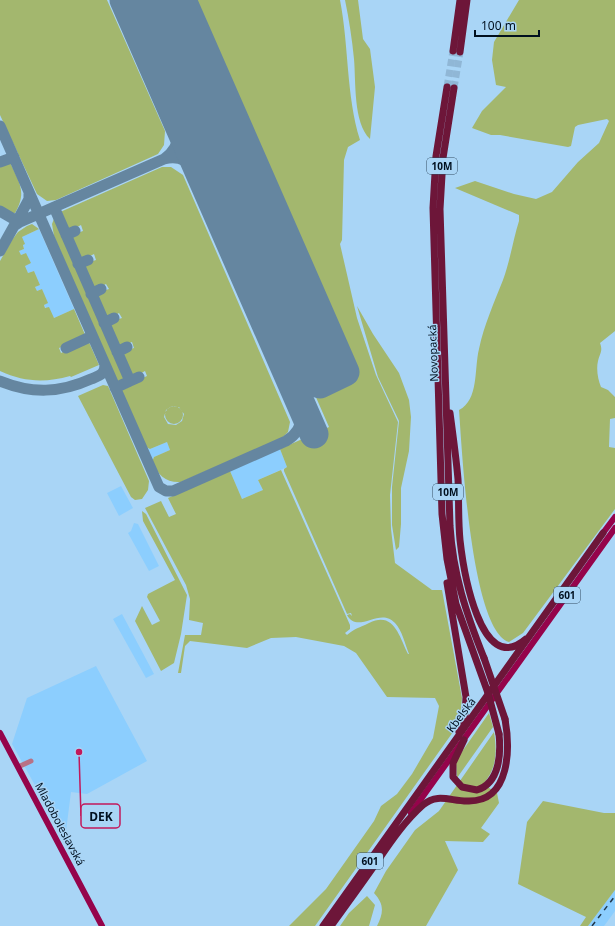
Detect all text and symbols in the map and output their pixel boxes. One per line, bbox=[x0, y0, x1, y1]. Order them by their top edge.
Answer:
scale bar bbox=[475, 12, 539, 38]
text: 100 m bbox=[481, 17, 516, 34]
road number: 10M bbox=[427, 158, 457, 174]
street label: Novopacká bbox=[424, 324, 441, 382]
road number: 10M bbox=[433, 484, 463, 500]
road number: 601 bbox=[554, 587, 580, 603]
street label: Kbelská bbox=[443, 694, 479, 735]
street label: Mladoboleslavská bbox=[32, 780, 89, 868]
callout: DEK bbox=[81, 804, 120, 828]
text: DEK bbox=[89, 808, 113, 825]
road number: 601 bbox=[357, 853, 383, 869]

